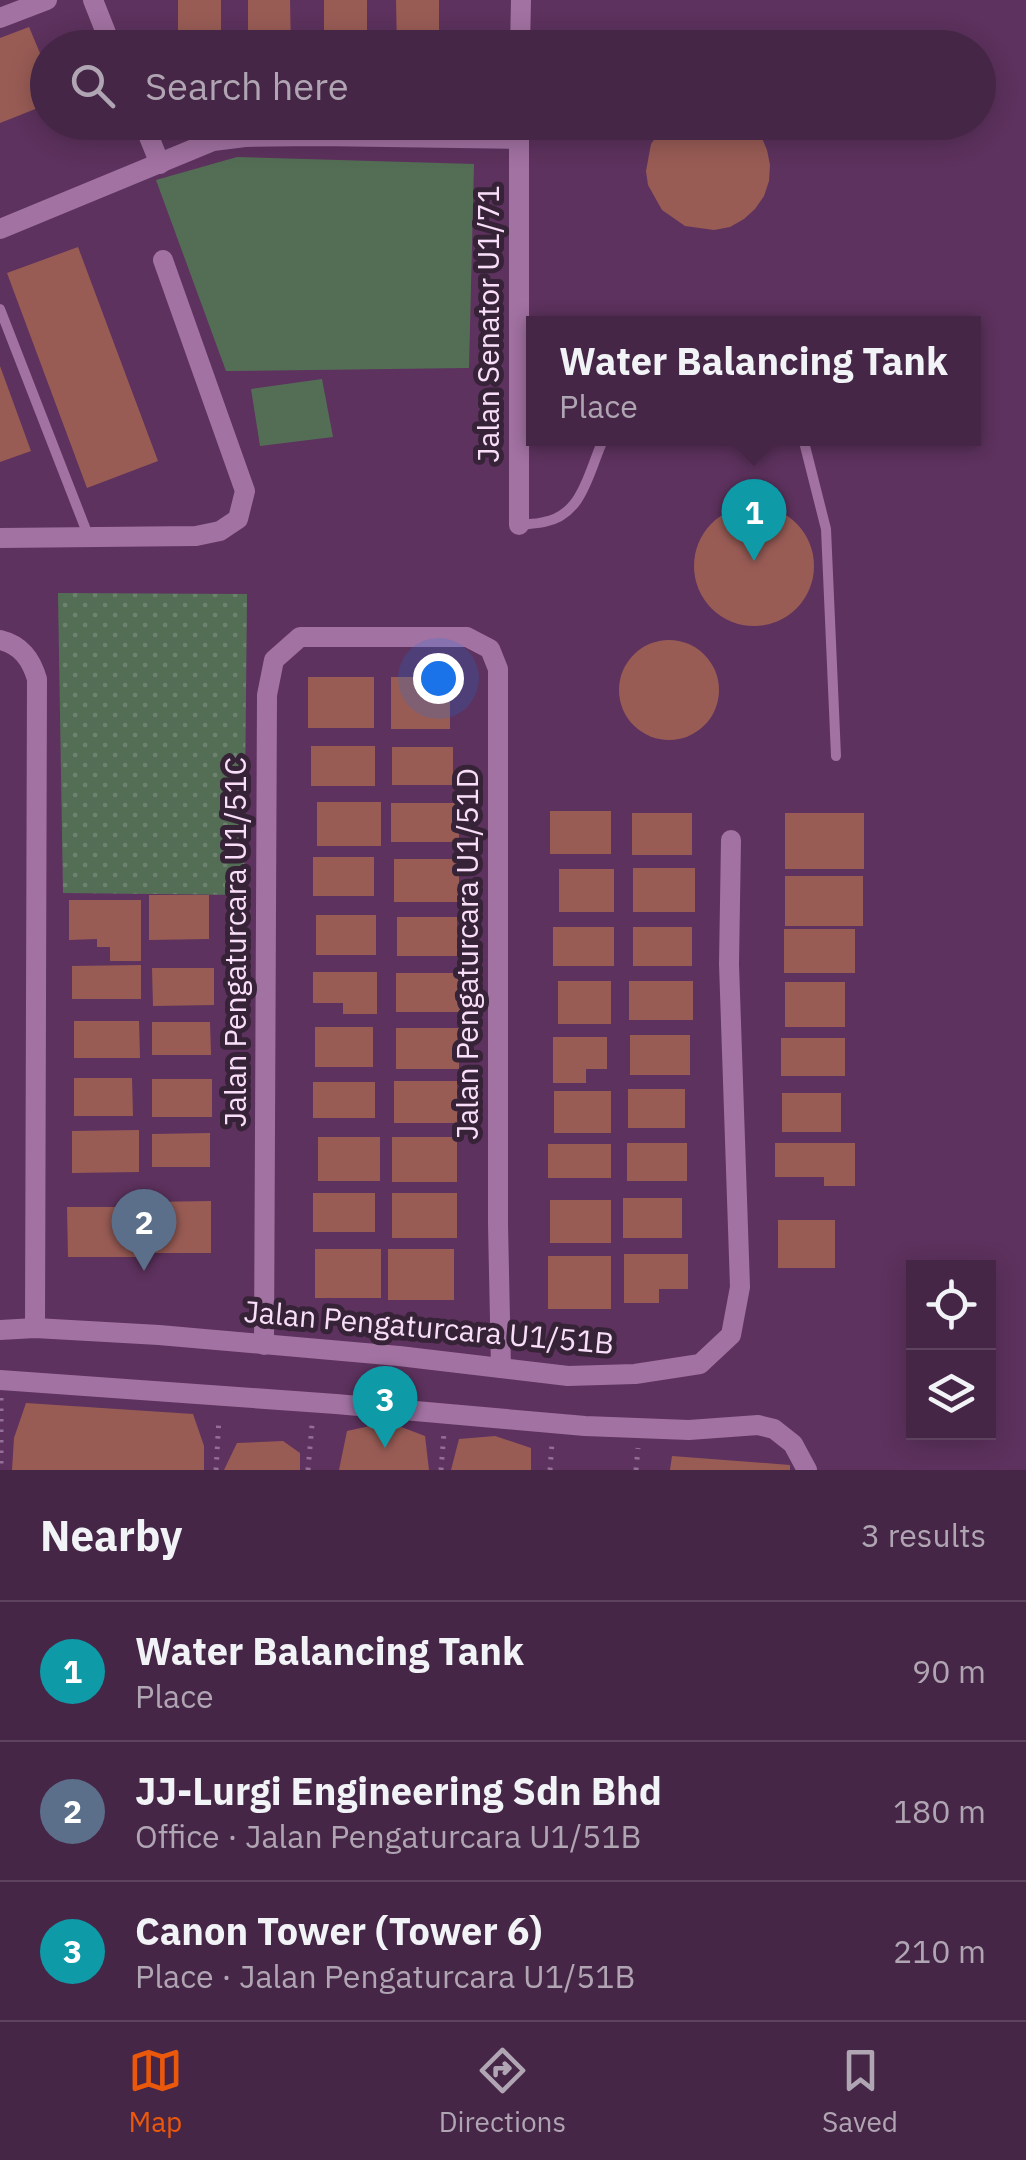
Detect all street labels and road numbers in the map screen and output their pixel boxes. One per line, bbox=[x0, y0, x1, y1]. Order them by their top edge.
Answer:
street label: Jalan Senator U1/71 bbox=[468, 185, 507, 463]
street label: Jalan Pengaturcara U1/51C bbox=[215, 757, 254, 1127]
street label: Jalan Pengaturcara U1/51D bbox=[447, 768, 486, 1140]
street label: Jalan Pengaturcara U1/51B bbox=[242, 1291, 616, 1362]

